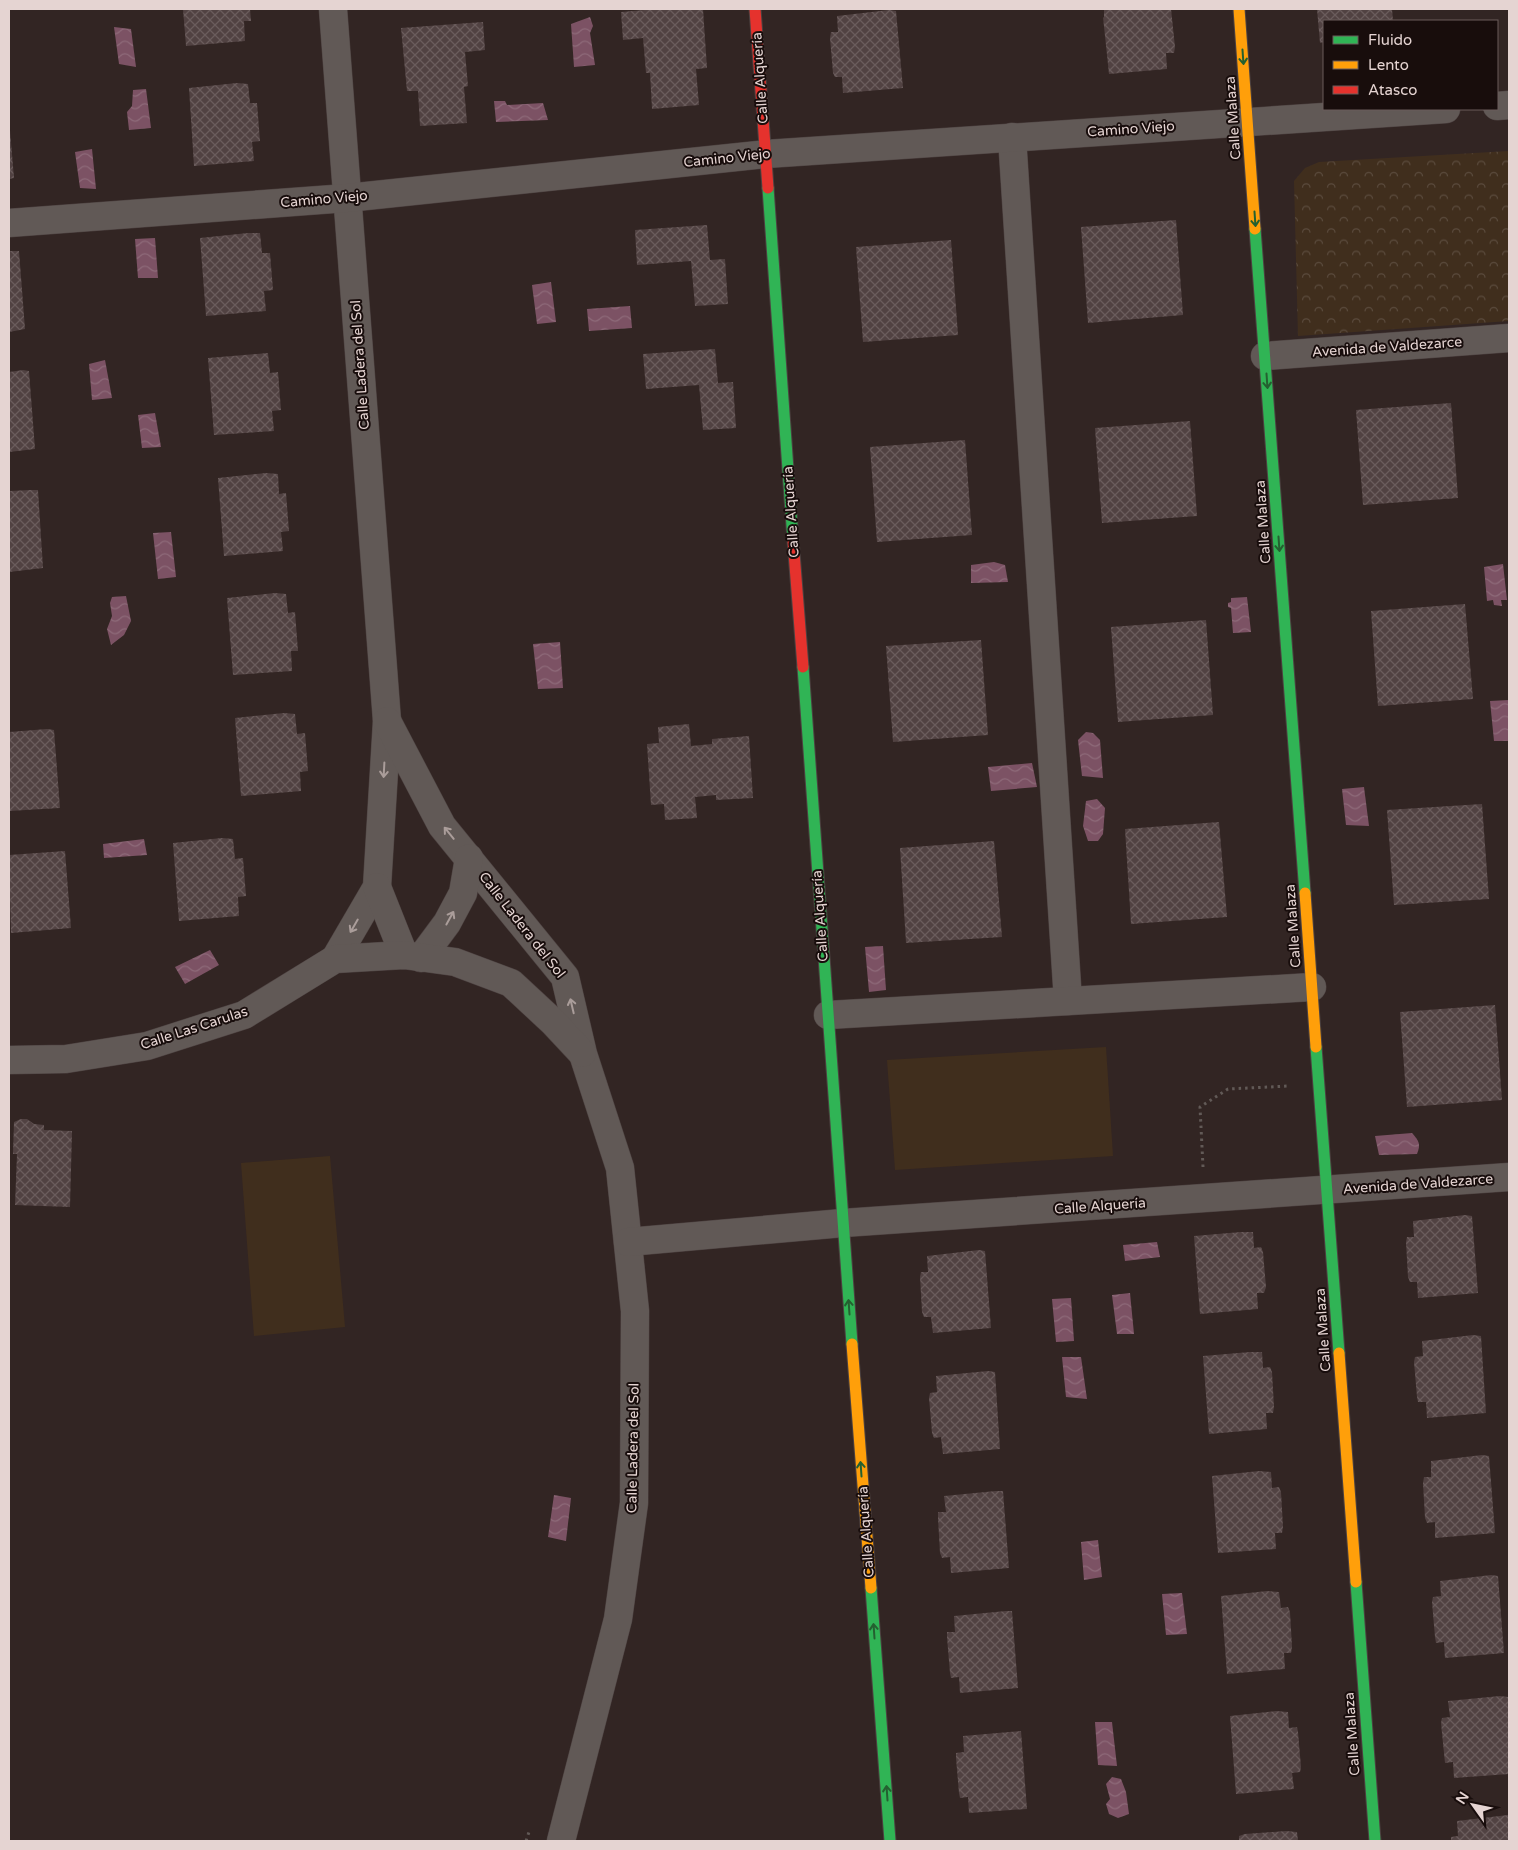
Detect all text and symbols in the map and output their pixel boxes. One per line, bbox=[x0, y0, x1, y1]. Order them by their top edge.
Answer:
legend bbox=[1323, 20, 1498, 110]
text: Fluido bbox=[1368, 31, 1412, 49]
street label: Calle Alquería bbox=[748, 32, 772, 124]
one-way arrow bbox=[1238, 49, 1248, 65]
text: Lento bbox=[1368, 56, 1409, 74]
street label: Calle Malaza bbox=[1222, 76, 1244, 160]
text: Atasco bbox=[1368, 81, 1417, 99]
street label: Camino Viejo bbox=[1087, 117, 1175, 141]
street label: Camino Viejo bbox=[683, 145, 771, 171]
street label: Camino Viejo bbox=[280, 187, 368, 211]
one-way arrow bbox=[1251, 211, 1260, 227]
street label: Calle Ladera del Sol bbox=[347, 299, 373, 431]
street label: Avenida de Valdezarce bbox=[1311, 333, 1463, 361]
one-way arrow bbox=[1263, 373, 1272, 389]
street label: Calle Alquería bbox=[779, 466, 803, 558]
street label: Calle Malaza bbox=[1252, 480, 1274, 564]
one-way arrow bbox=[1275, 535, 1284, 551]
one-way arrow bbox=[379, 762, 388, 778]
one-way arrow bbox=[443, 827, 454, 840]
street label: Calle Ladera del Sol bbox=[475, 868, 569, 982]
street label: Calle Alquería bbox=[808, 870, 832, 962]
street label: Calle Malaza bbox=[1282, 884, 1304, 968]
one-way arrow bbox=[445, 912, 455, 926]
one-way arrow bbox=[349, 918, 359, 933]
one-way arrow bbox=[567, 999, 576, 1015]
street label: Calle Las Carulas bbox=[138, 1003, 250, 1053]
street label: Avenida de Valdezarce bbox=[1342, 1170, 1494, 1198]
street label: Calle Alquería bbox=[1054, 1194, 1146, 1218]
street label: Calle Malaza bbox=[1312, 1288, 1334, 1372]
one-way arrow bbox=[844, 1299, 854, 1315]
street label: Calle Ladera del Sol bbox=[623, 1383, 643, 1513]
one-way arrow bbox=[857, 1461, 866, 1477]
street label: Calle Alquería bbox=[854, 1486, 878, 1578]
one-way arrow bbox=[869, 1623, 879, 1639]
street label: Calle Malaza bbox=[1341, 1692, 1363, 1776]
north arrow bbox=[1448, 1780, 1498, 1830]
one-way arrow bbox=[882, 1785, 891, 1801]
text: N bbox=[1452, 1789, 1473, 1808]

